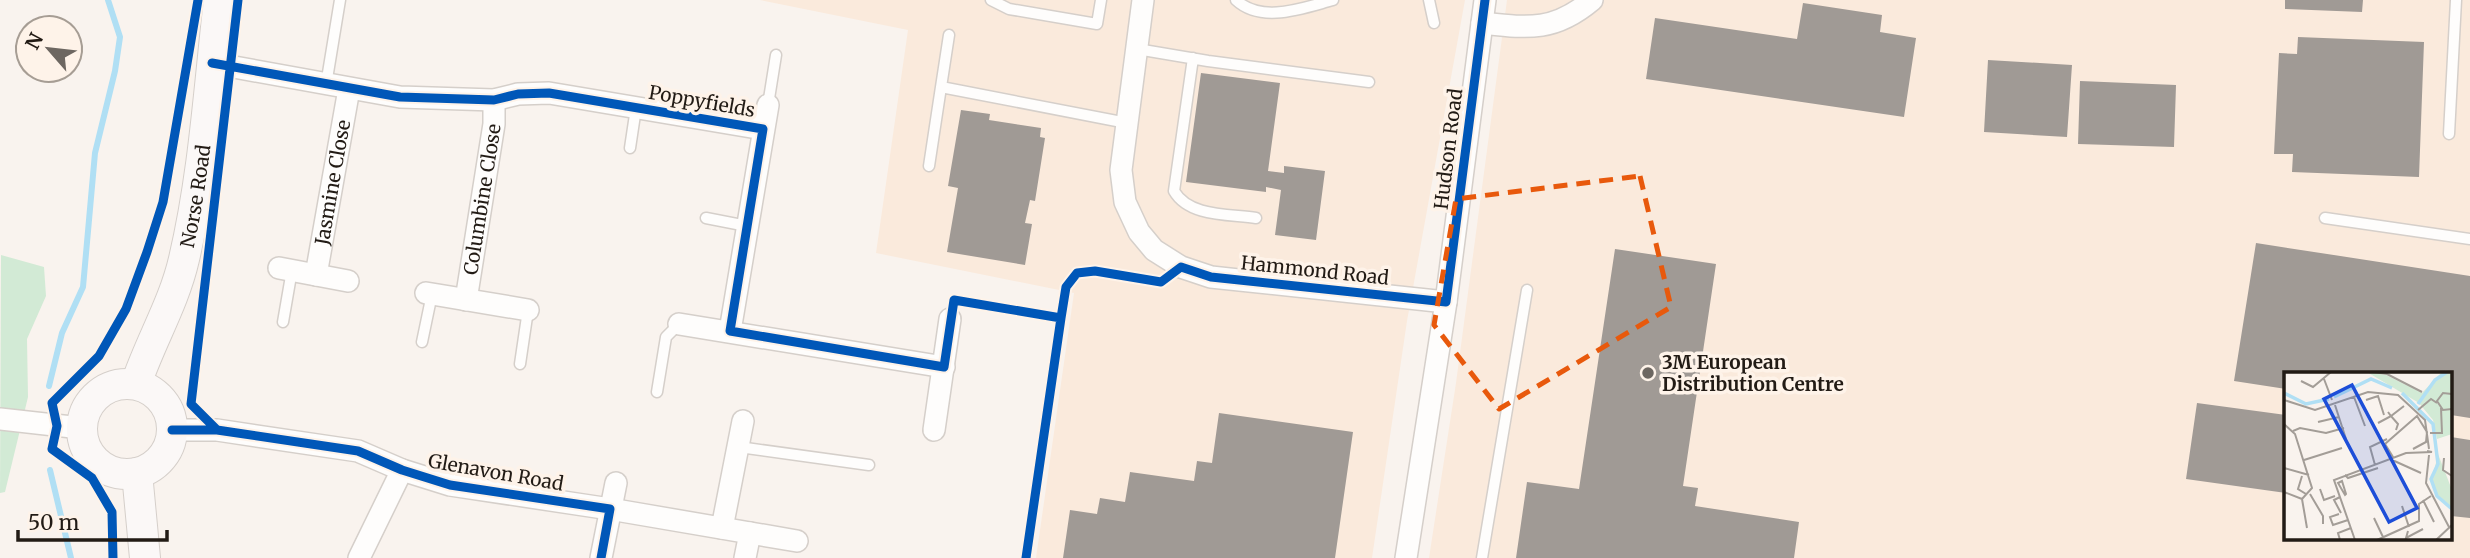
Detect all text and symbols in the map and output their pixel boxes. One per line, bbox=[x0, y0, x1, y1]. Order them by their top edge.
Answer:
north arrow bbox=[14, 14, 84, 84]
text: N bbox=[20, 29, 48, 53]
street label: Poppyfields bbox=[647, 80, 757, 122]
street label: Hudson Road bbox=[1429, 87, 1467, 211]
street label: Jasmine Close bbox=[309, 118, 355, 248]
street label: Columbine Close bbox=[458, 122, 506, 276]
street label: Norse Road bbox=[175, 143, 215, 250]
street label: Hammond Road bbox=[1240, 250, 1390, 290]
place label: 3M European Distribution Centre bbox=[1662, 350, 1844, 396]
marker: 3M European Distribution Centre bbox=[1640, 365, 1656, 381]
inset map bbox=[2284, 372, 2452, 540]
street label: Glenavon Road bbox=[426, 448, 566, 496]
scale bar bbox=[18, 498, 166, 542]
text: 50 m bbox=[28, 509, 79, 536]

